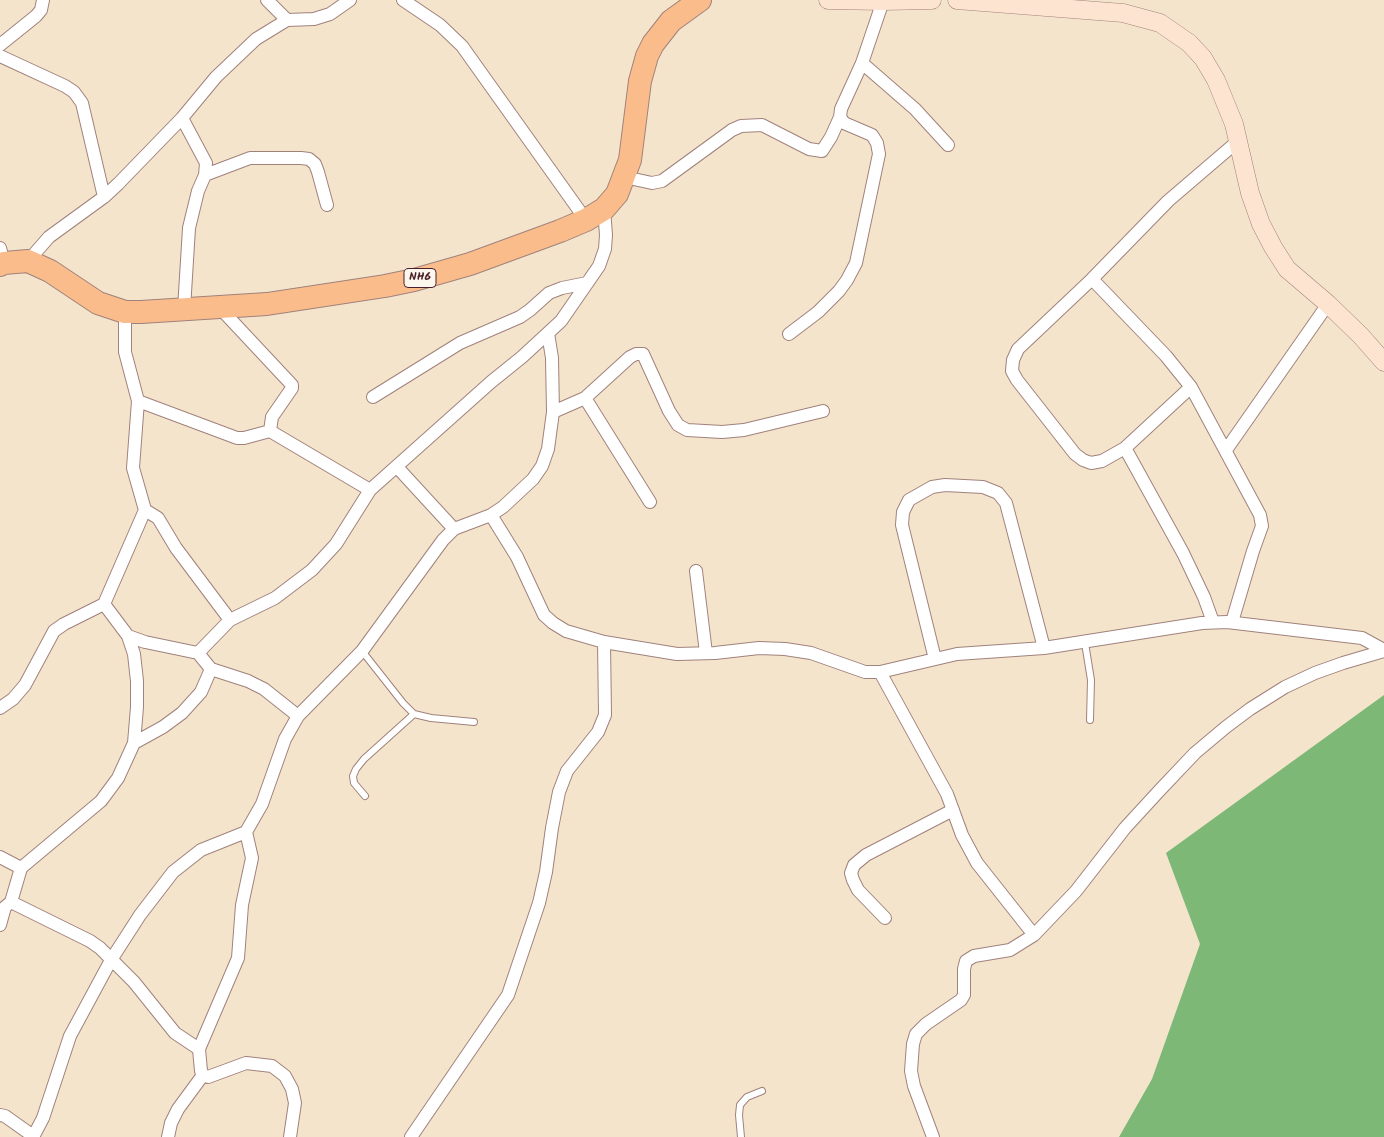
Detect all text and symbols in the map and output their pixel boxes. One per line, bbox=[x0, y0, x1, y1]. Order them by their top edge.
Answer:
road number: NH6 bbox=[404, 268, 436, 288]

